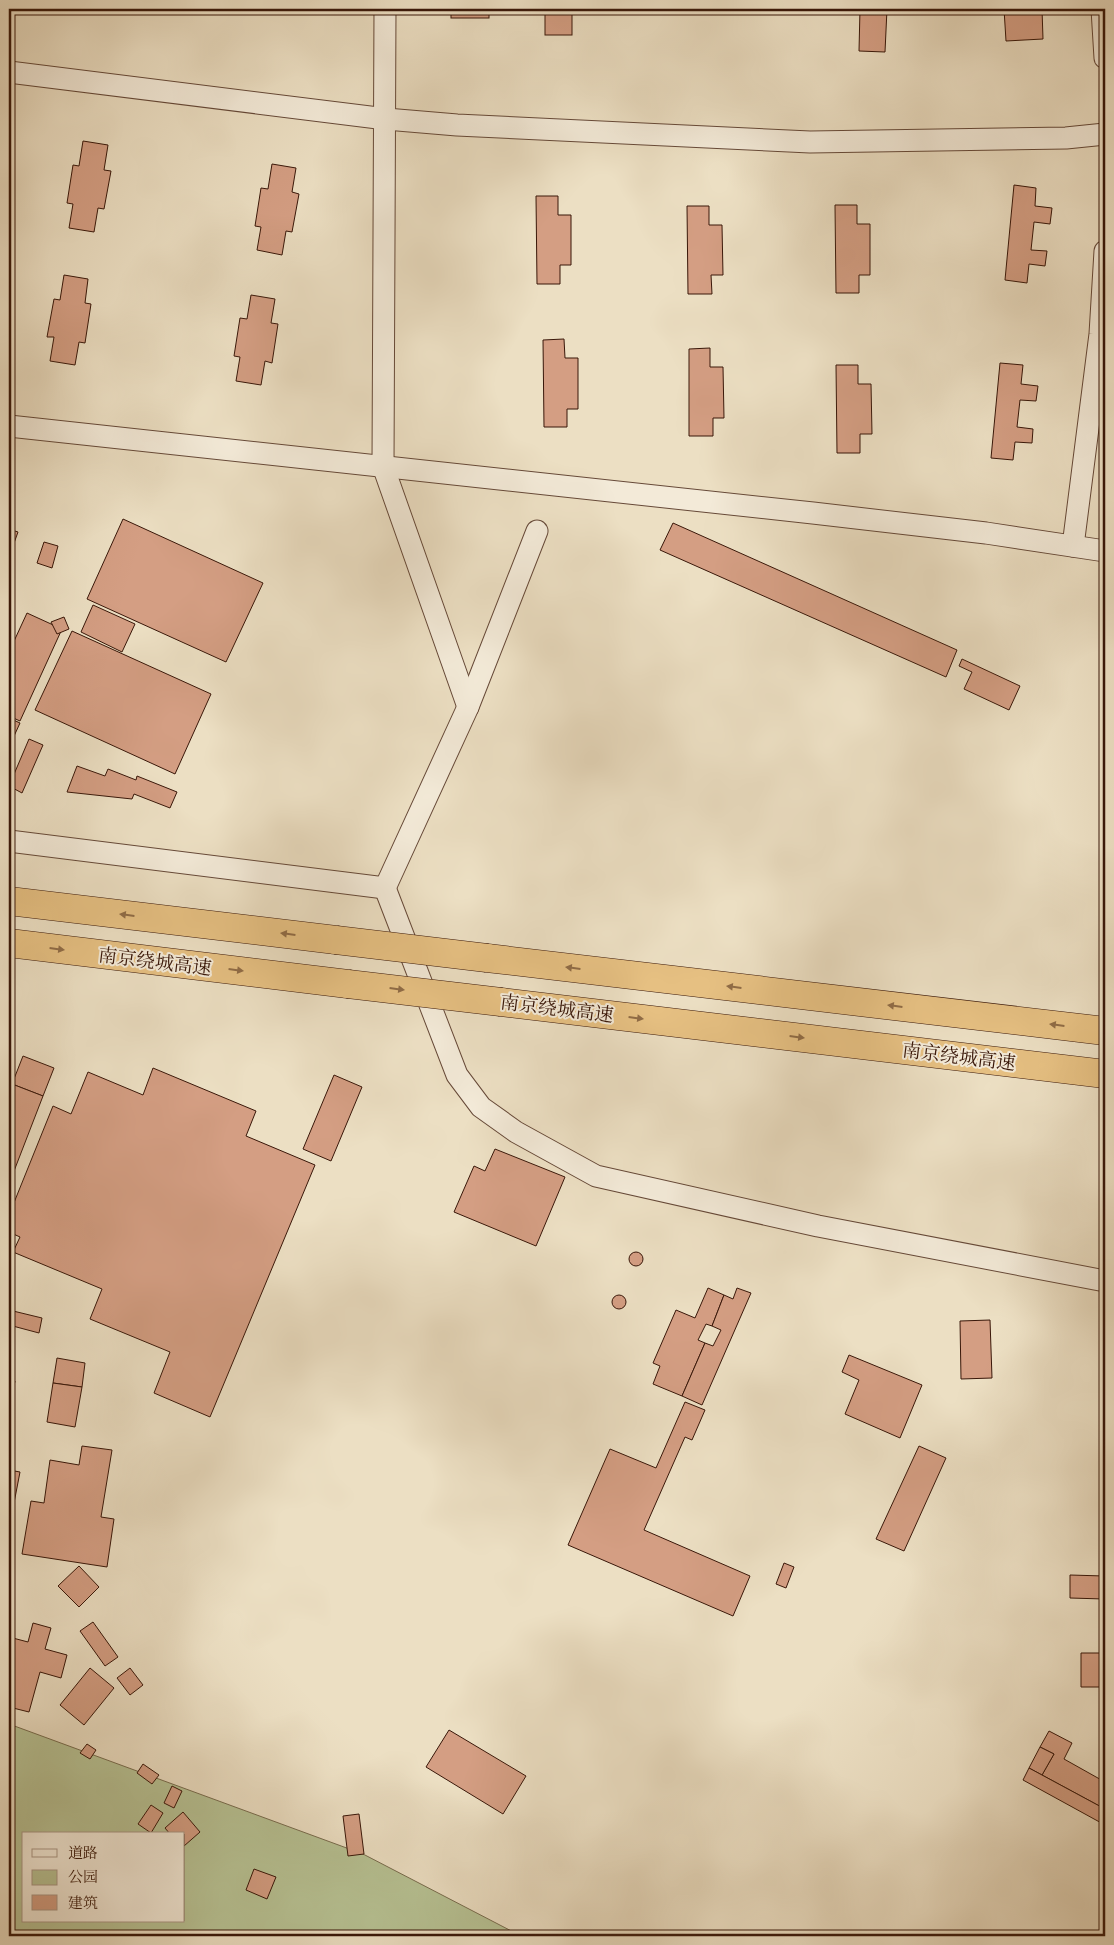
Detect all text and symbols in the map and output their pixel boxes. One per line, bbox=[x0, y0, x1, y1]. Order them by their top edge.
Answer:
one-way arrow bbox=[118, 911, 134, 919]
one-way arrow bbox=[280, 930, 296, 938]
street label: 南京绕城高速 bbox=[97, 943, 213, 983]
one-way arrow bbox=[49, 945, 65, 953]
one-way arrow bbox=[564, 964, 580, 972]
one-way arrow bbox=[228, 966, 244, 974]
one-way arrow bbox=[726, 983, 742, 991]
one-way arrow bbox=[389, 985, 405, 993]
street label: 南京绕城高速 bbox=[499, 990, 615, 1030]
one-way arrow bbox=[887, 1002, 903, 1010]
one-way arrow bbox=[628, 1014, 644, 1022]
one-way arrow bbox=[1049, 1021, 1065, 1029]
one-way arrow bbox=[790, 1033, 806, 1041]
street label: 南京绕城高速 bbox=[901, 1038, 1017, 1078]
legend bbox=[22, 1832, 185, 1922]
text: 道路 bbox=[68, 1844, 98, 1865]
text: 公园 bbox=[68, 1868, 98, 1889]
text: 建筑 bbox=[68, 1894, 98, 1915]

